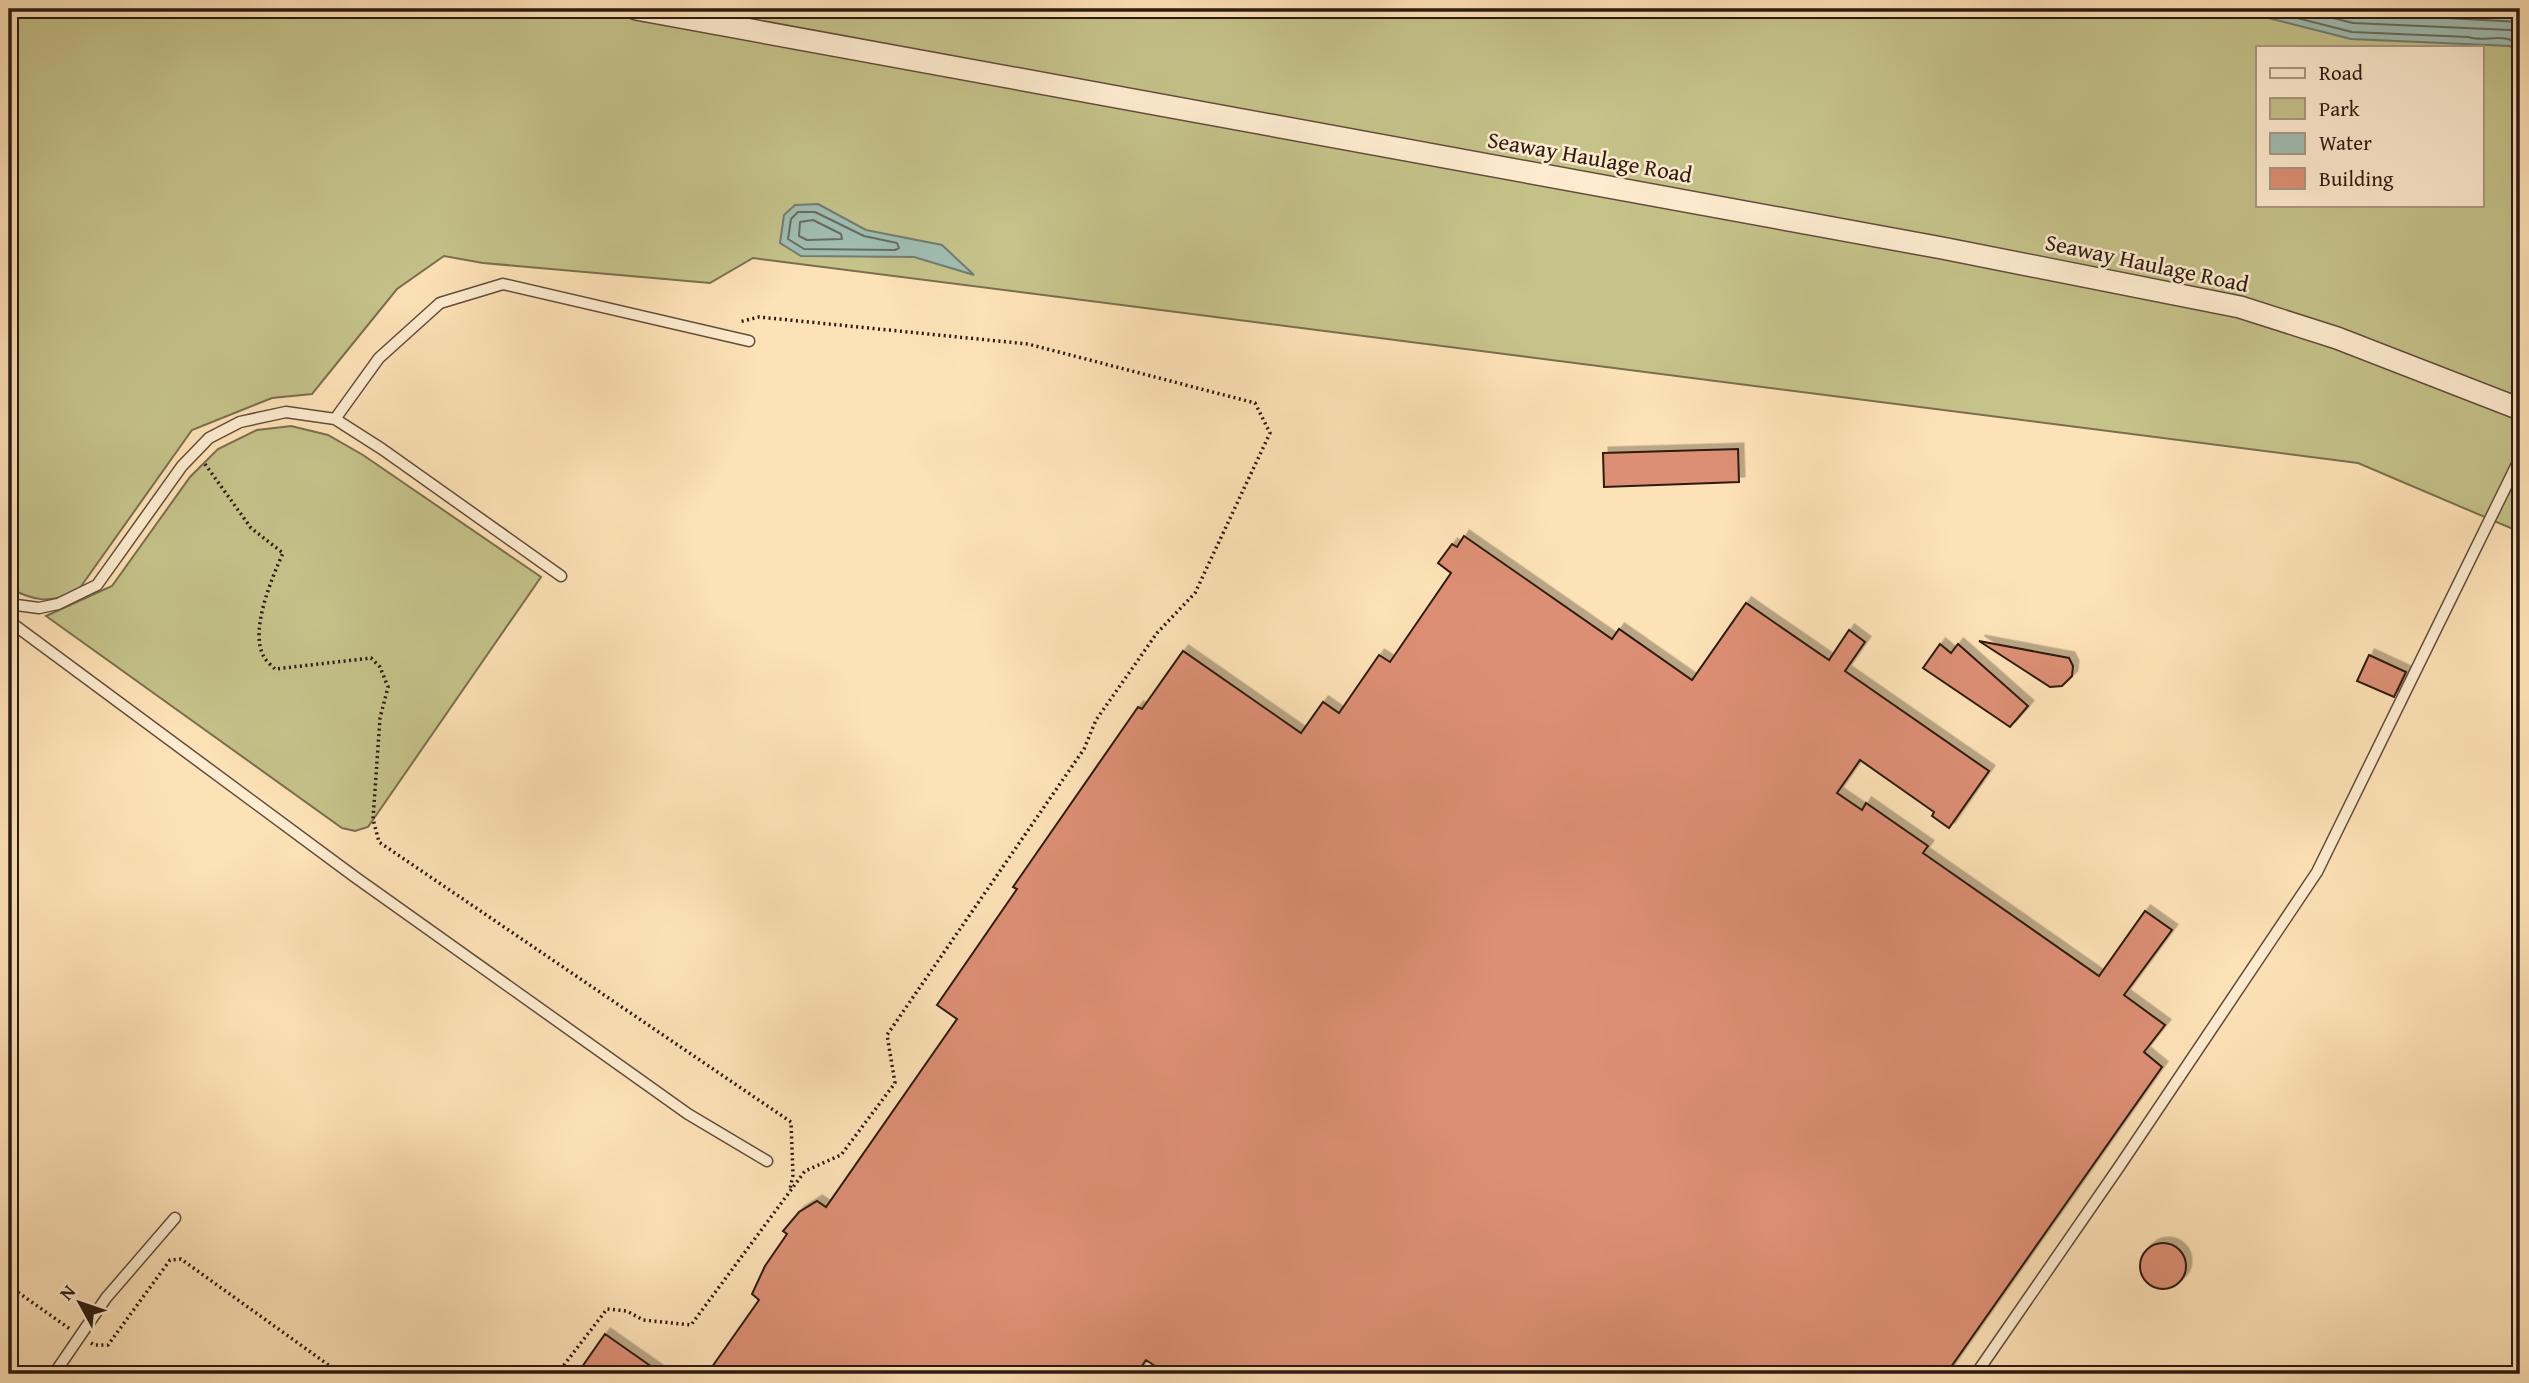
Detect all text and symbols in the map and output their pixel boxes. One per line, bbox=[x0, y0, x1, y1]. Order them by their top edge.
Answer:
legend bbox=[2256, 46, 2484, 206]
text: Road bbox=[2319, 57, 2364, 88]
text: Park bbox=[2319, 93, 2360, 124]
street label: Seaway Haulage Road bbox=[1485, 122, 1696, 191]
text: Water bbox=[2319, 127, 2372, 158]
text: Building bbox=[2319, 163, 2394, 194]
street label: Seaway Haulage Road bbox=[2042, 225, 2253, 300]
north arrow bbox=[46, 1268, 116, 1338]
text: N bbox=[52, 1278, 82, 1306]

